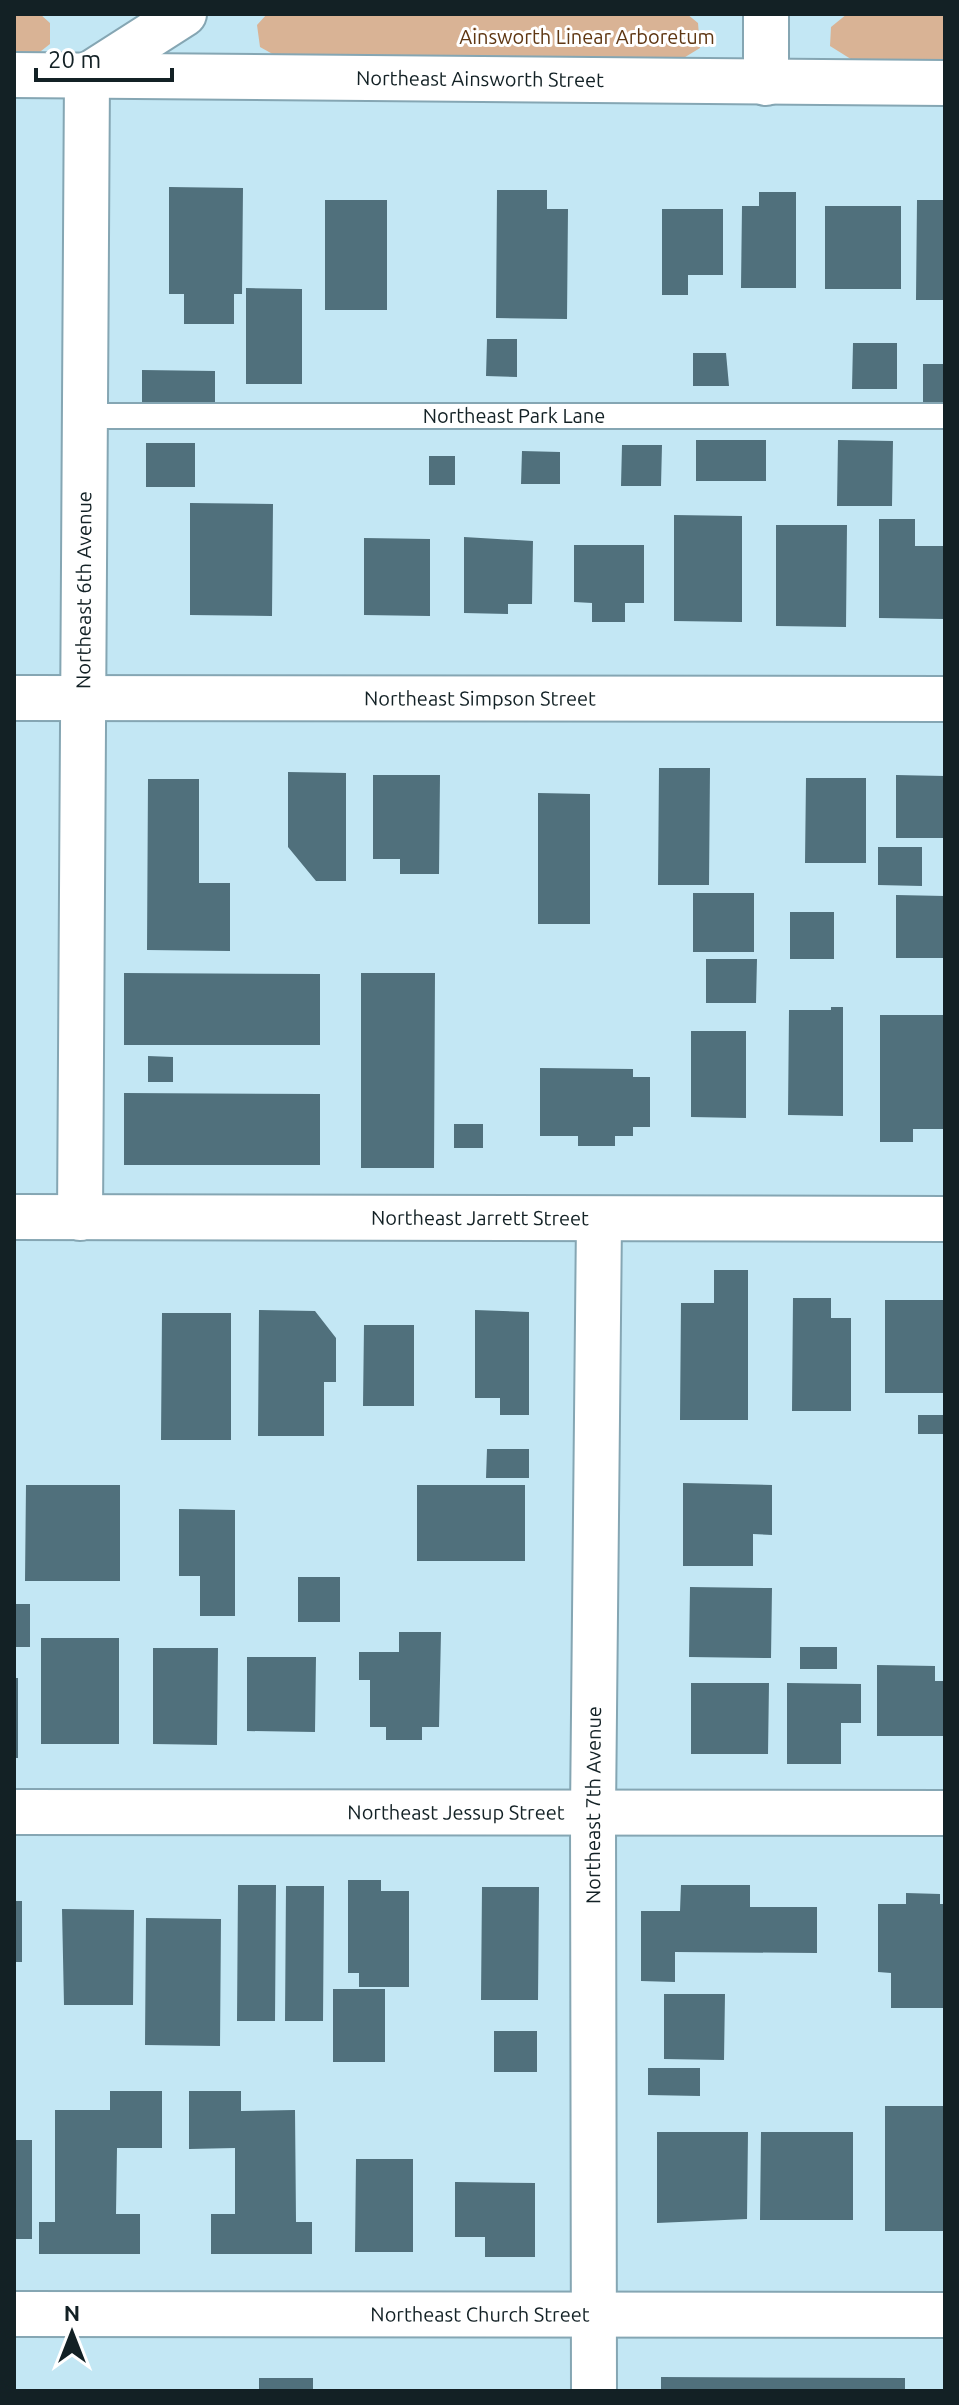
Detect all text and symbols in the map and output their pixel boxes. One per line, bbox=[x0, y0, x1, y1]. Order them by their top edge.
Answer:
park label: Ainsworth Linear Arboretum bbox=[459, 25, 715, 48]
scale bar bbox=[36, 32, 172, 82]
text: 20 m bbox=[48, 46, 101, 73]
street label: Northeast Ainsworth Street bbox=[356, 66, 604, 91]
street label: Northeast Park Lane bbox=[423, 404, 605, 427]
street label: Northeast 6th Avenue bbox=[71, 491, 95, 689]
street label: Northeast Simpson Street bbox=[364, 686, 596, 710]
street label: Northeast Jarrett Street bbox=[371, 1206, 589, 1229]
street label: Northeast 7th Avenue bbox=[581, 1706, 605, 1904]
street label: Northeast Jessup Street bbox=[347, 1800, 565, 1824]
north arrow bbox=[32, 2293, 112, 2373]
text: N bbox=[64, 2300, 80, 2325]
street label: Northeast Church Street bbox=[370, 2302, 590, 2326]

